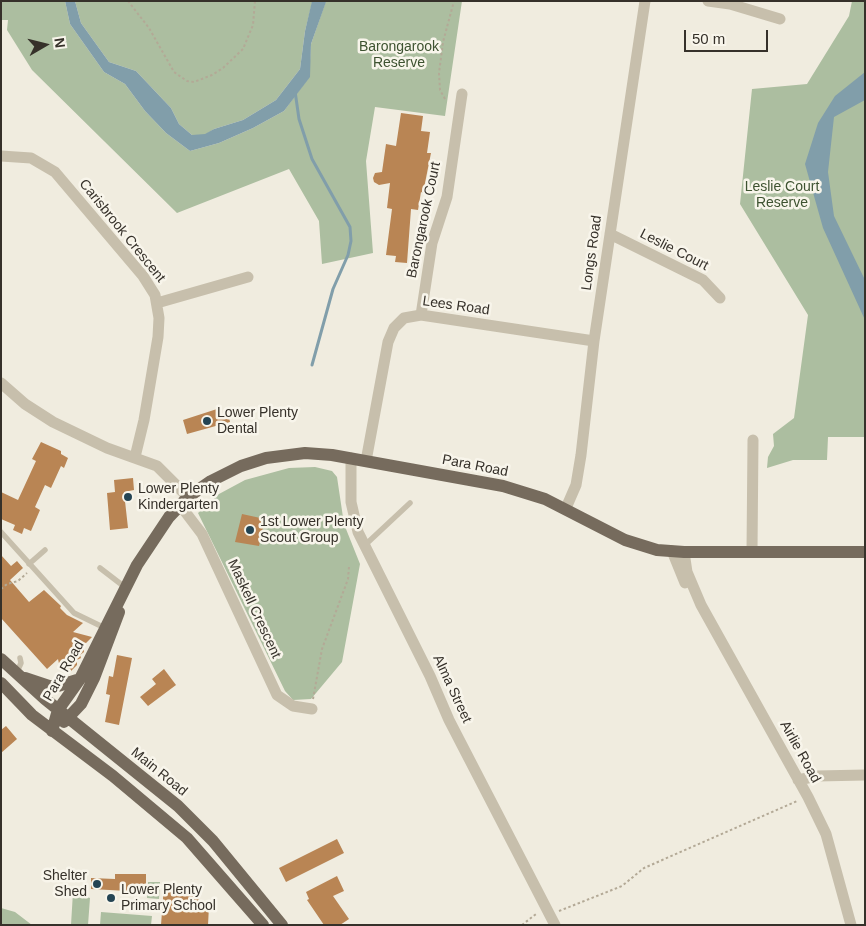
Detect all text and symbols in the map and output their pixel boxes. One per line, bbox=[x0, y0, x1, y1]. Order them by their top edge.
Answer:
north arrow bbox=[20, 20, 70, 70]
scale bar bbox=[686, 20, 770, 52]
text: 50 m bbox=[692, 30, 725, 47]
text: N bbox=[51, 37, 68, 49]
park label: Barongarook Reserve bbox=[359, 39, 439, 72]
street label: Barongarook Court bbox=[403, 160, 445, 280]
street label: Carisbrook Crescent bbox=[75, 176, 169, 286]
park label: Leslie Court Reserve bbox=[745, 179, 819, 212]
street label: Longs Road bbox=[578, 214, 606, 292]
street label: Leslie Court bbox=[637, 226, 711, 274]
street label: Lees Road bbox=[421, 293, 491, 319]
place label: Lower Plenty Dental bbox=[217, 405, 298, 438]
marker: Lower Plenty Dental bbox=[201, 415, 213, 427]
street label: Para Road bbox=[441, 451, 509, 481]
place label: Lower Plenty Kindergarten bbox=[138, 481, 219, 514]
marker: Lower Plenty Kindergarten bbox=[122, 491, 134, 503]
place label: 1st Lower Plenty Scout Group bbox=[260, 514, 363, 546]
marker: 1st Lower Plenty Scout Group bbox=[244, 524, 256, 536]
street label: Maskell Crescent bbox=[224, 557, 284, 661]
street label: Para Road bbox=[40, 638, 88, 704]
street label: Alma Street bbox=[429, 652, 475, 726]
street label: Airlie Road bbox=[776, 718, 824, 786]
street label: Main Road bbox=[127, 744, 191, 800]
place label: Shelter Shed bbox=[43, 868, 87, 900]
marker: Shelter Shed bbox=[91, 878, 103, 890]
place label: Lower Plenty Primary School bbox=[121, 882, 216, 914]
marker: Lower Plenty Primary School bbox=[105, 892, 117, 904]

